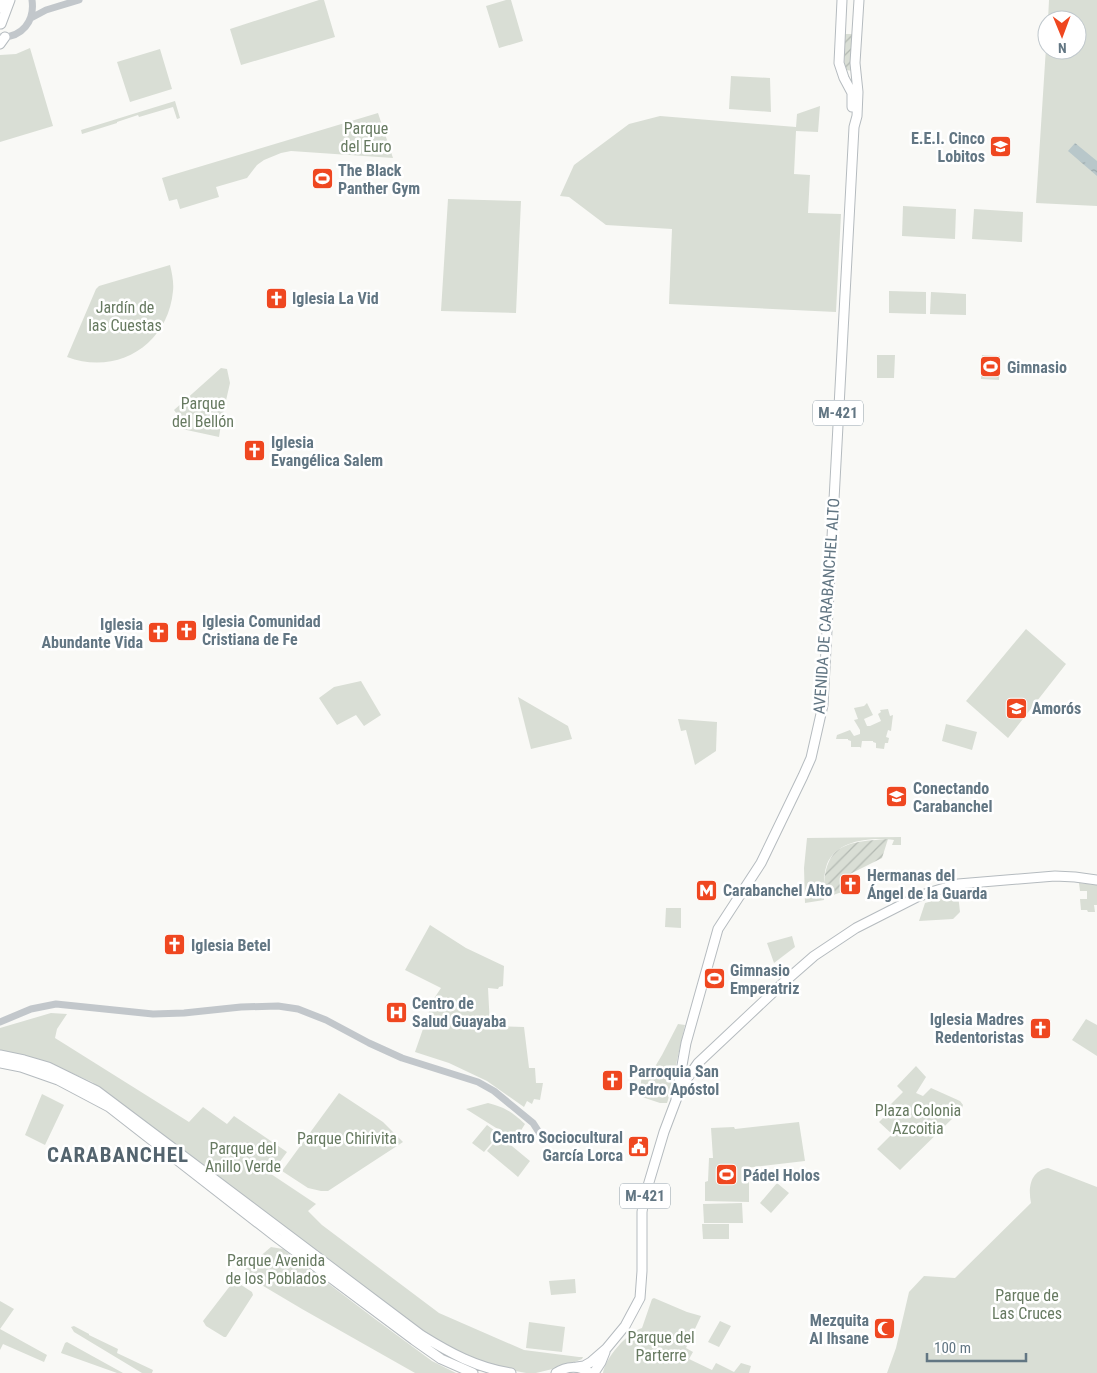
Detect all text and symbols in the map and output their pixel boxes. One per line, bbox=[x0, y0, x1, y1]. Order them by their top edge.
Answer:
north arrow bbox=[1037, 10, 1087, 60]
text: N bbox=[1058, 40, 1067, 56]
park label: Parque del Euro bbox=[340, 119, 392, 156]
place label: E.E.I. Cinco Lobitos bbox=[911, 129, 985, 166]
school or university icon: E.E.I. Cinco Lobitos bbox=[989, 135, 1013, 159]
place label: The Black Panther Gym bbox=[338, 161, 420, 198]
sports icon: The Black Panther Gym bbox=[310, 167, 334, 191]
church icon: Iglesia La Vid bbox=[264, 286, 288, 310]
place label: Iglesia La Vid bbox=[292, 289, 379, 308]
park label: Jardín de las Cuestas bbox=[88, 298, 162, 335]
sports icon: Gimnasio bbox=[979, 355, 1003, 379]
place label: Gimnasio bbox=[1007, 358, 1067, 377]
park label: Parque del Bellón bbox=[172, 394, 234, 431]
road number: M-421 bbox=[813, 400, 863, 426]
place label: Iglesia Evangélica Salem bbox=[271, 433, 383, 470]
church icon: Iglesia Evangélica Salem bbox=[243, 439, 267, 463]
street label: AVENIDA DE CARABANCHEL ALTO bbox=[809, 497, 844, 715]
place label: Iglesia Comunidad Cristiana de Fe bbox=[202, 612, 321, 649]
place label: Iglesia Abundante Vida bbox=[41, 615, 143, 652]
church icon: Iglesia Comunidad Cristiana de Fe bbox=[174, 618, 198, 642]
church icon: Iglesia Abundante Vida bbox=[147, 621, 171, 645]
school or university icon: Amorós bbox=[1004, 696, 1028, 720]
place label: Amorós bbox=[1032, 699, 1081, 718]
place label: Conectando Carabanchel bbox=[913, 779, 993, 816]
school or university icon: Conectando Carabanchel bbox=[885, 785, 909, 809]
place label: Hermanas del Ángel de la Guarda bbox=[867, 866, 988, 903]
church icon: Hermanas del Ángel de la Guarda bbox=[839, 872, 863, 896]
metro station icon: Carabanchel Alto bbox=[695, 878, 719, 902]
place label: Carabanchel Alto bbox=[723, 881, 832, 900]
church icon: Iglesia Betel bbox=[163, 933, 187, 957]
place label: Iglesia Betel bbox=[191, 936, 271, 955]
place label: Gimnasio Emperatriz bbox=[730, 961, 799, 998]
sports icon: Gimnasio Emperatriz bbox=[702, 967, 726, 991]
place label: Centro de Salud Guayaba bbox=[412, 994, 507, 1031]
hospital icon: Centro de Salud Guayaba bbox=[384, 1000, 408, 1024]
place label: Iglesia Madres Redentoristas bbox=[930, 1010, 1024, 1047]
church icon: Iglesia Madres Redentoristas bbox=[1028, 1016, 1052, 1040]
place label: Parroquia San Pedro Apóstol bbox=[629, 1062, 719, 1099]
church icon: Parroquia San Pedro Apóstol bbox=[601, 1068, 625, 1092]
park label: Plaza Colonia Azcoitia bbox=[875, 1101, 961, 1138]
place label: Centro Sociocultural García Lorca bbox=[492, 1128, 623, 1165]
park label: Parque Chirivita bbox=[297, 1129, 397, 1148]
public building icon: Centro Sociocultural García Lorca bbox=[627, 1134, 651, 1158]
park label: Parque del Anillo Verde bbox=[205, 1139, 281, 1176]
district label: CARABANCHEL bbox=[47, 1143, 189, 1167]
sports icon: Pádel Holos bbox=[715, 1163, 739, 1187]
place label: Pádel Holos bbox=[743, 1166, 820, 1185]
road number: M-421 bbox=[620, 1184, 670, 1208]
park label: Parque Avenida de los Poblados bbox=[225, 1251, 327, 1288]
park label: Parque de Las Cruces bbox=[992, 1286, 1062, 1323]
place label: Mezquita Al Ihsane bbox=[809, 1311, 869, 1348]
mosque icon: Mezquita Al Ihsane bbox=[873, 1317, 897, 1341]
park label: Parque del Parterre bbox=[627, 1328, 695, 1365]
scale bar bbox=[927, 1330, 1026, 1362]
text: 100 m bbox=[934, 1339, 971, 1357]

